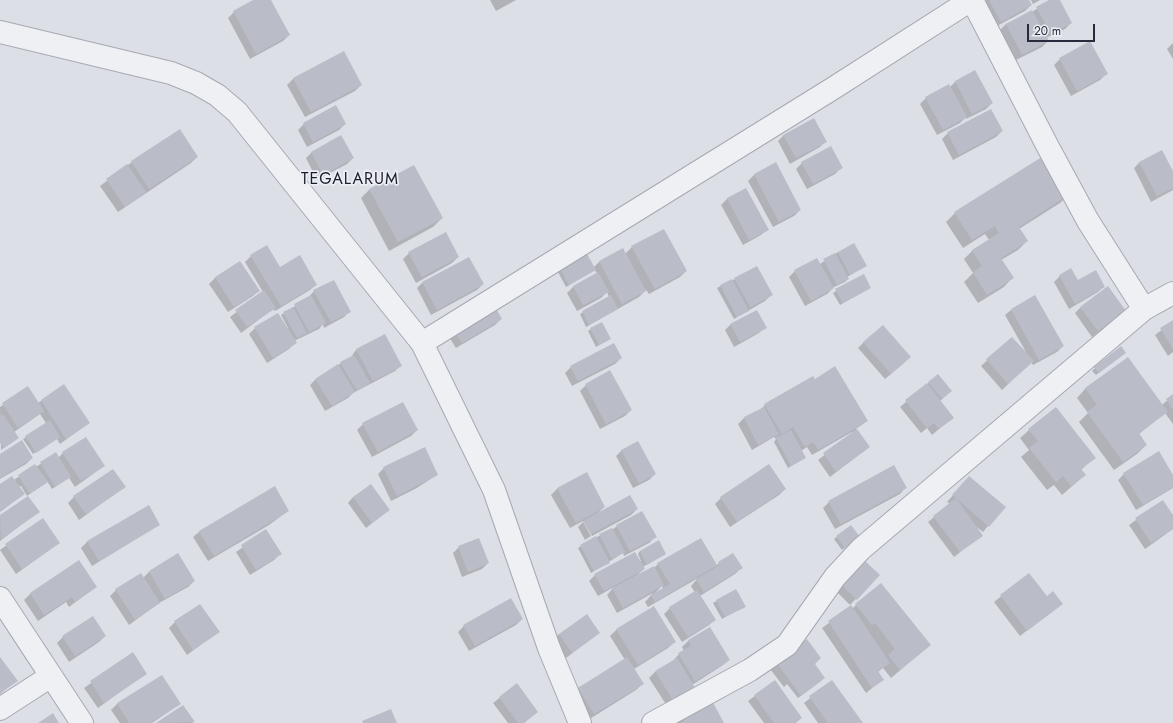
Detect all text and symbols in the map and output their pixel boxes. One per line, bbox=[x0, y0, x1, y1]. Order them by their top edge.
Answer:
scale bar bbox=[1029, 16, 1097, 42]
text: 20 m bbox=[1034, 22, 1061, 40]
district label: TEGALARUM bbox=[301, 170, 399, 190]

